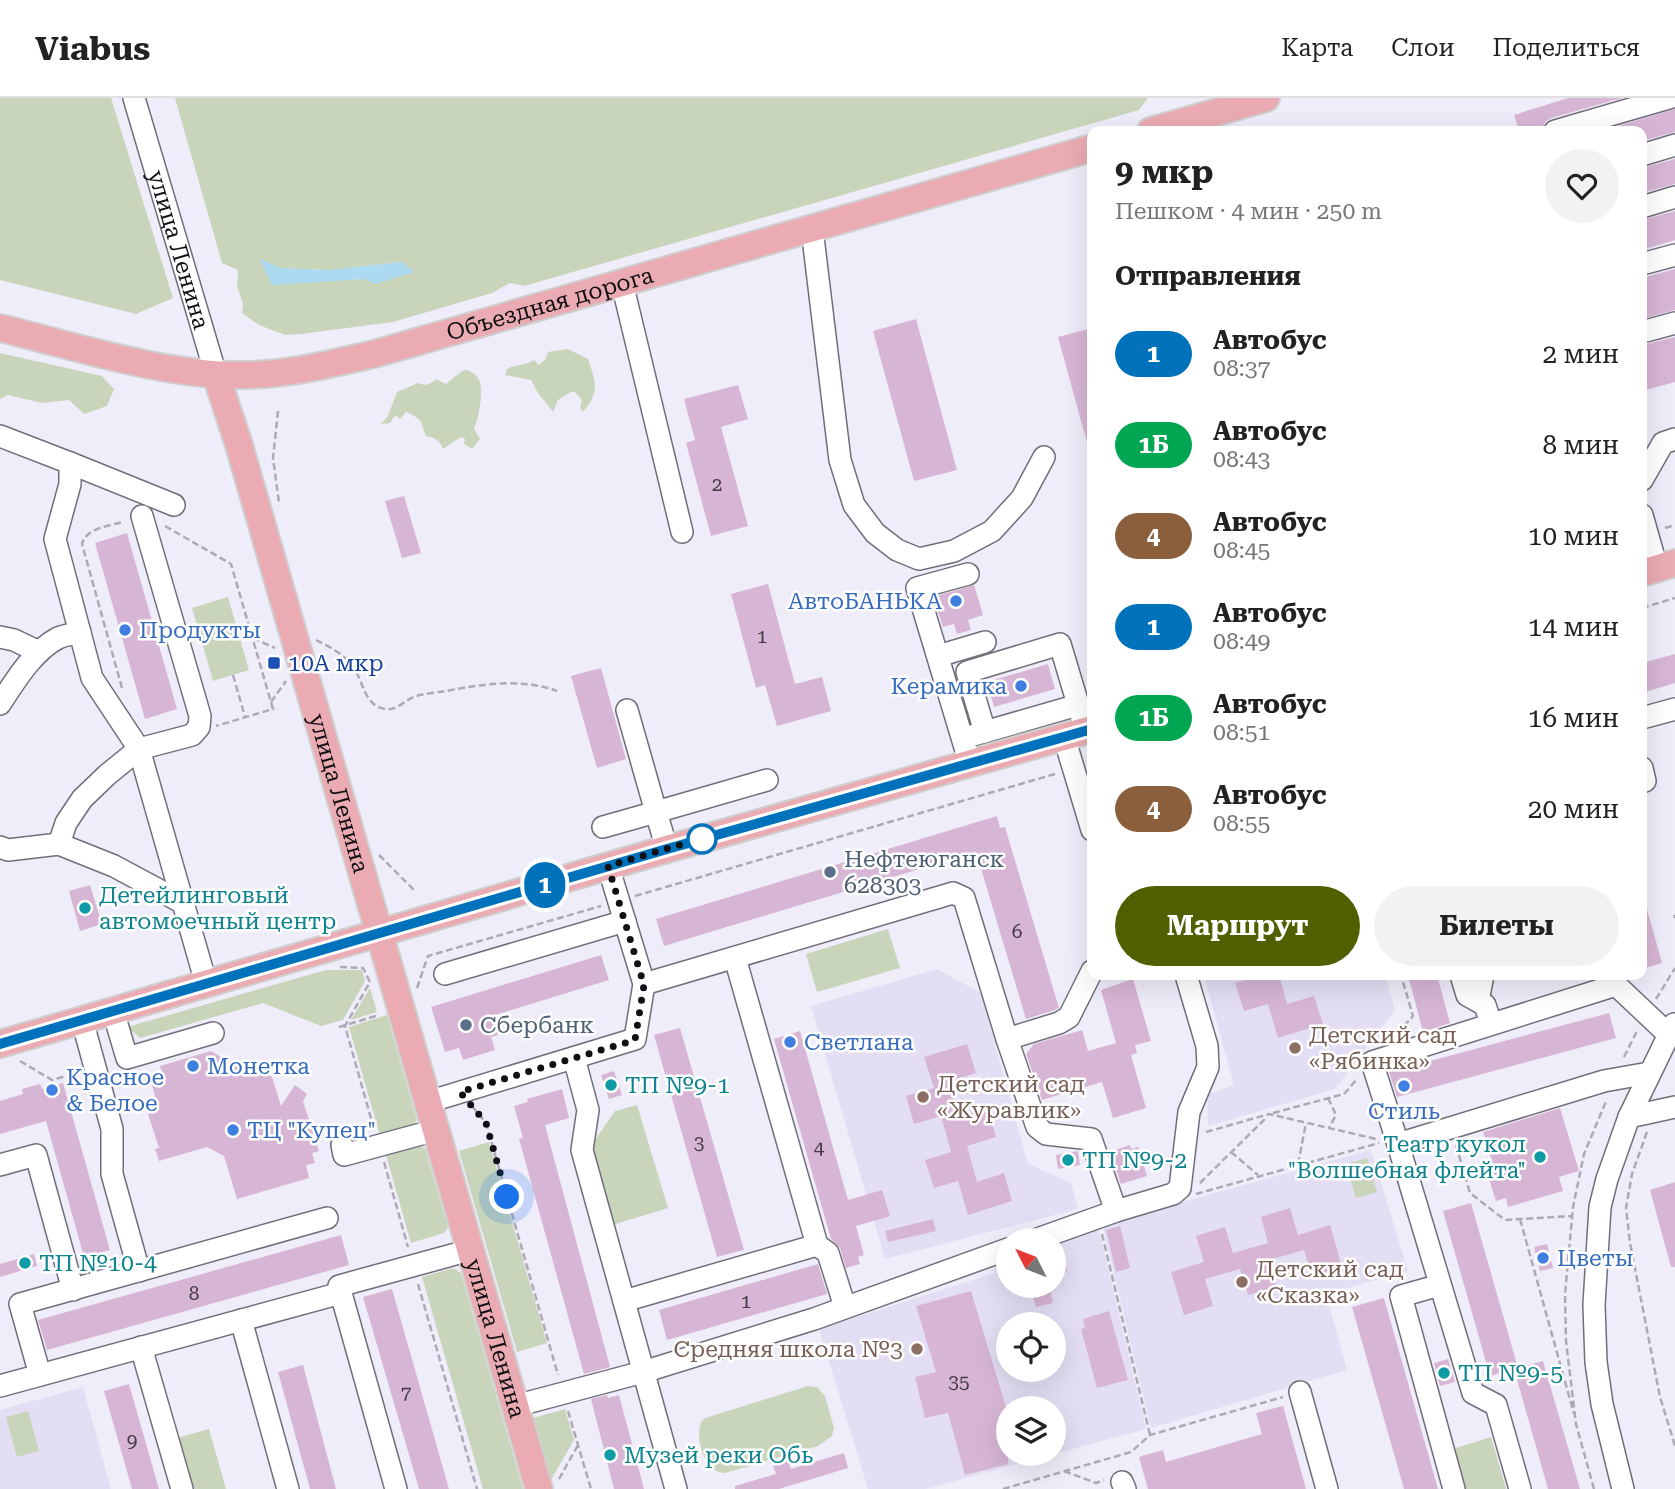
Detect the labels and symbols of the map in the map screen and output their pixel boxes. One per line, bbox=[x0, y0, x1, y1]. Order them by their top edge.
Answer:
street label: улица Ленина bbox=[143, 167, 215, 333]
street label: Объездная дорога bbox=[443, 261, 657, 346]
house number: 2 bbox=[712, 473, 722, 496]
place label: АвтоБАНЬКА bbox=[788, 588, 942, 615]
marker: АвтоБАНЬКА bbox=[948, 593, 964, 609]
place label: Продукты bbox=[139, 617, 261, 644]
marker: Продукты bbox=[117, 622, 133, 638]
house number: 1 bbox=[757, 625, 767, 648]
place label: 10А мкр bbox=[288, 650, 384, 677]
marker: 10А мкр bbox=[266, 655, 282, 671]
place label: Керамика bbox=[890, 673, 1008, 700]
marker: Керамика bbox=[1013, 678, 1029, 694]
street label: улица Ленина bbox=[303, 710, 375, 877]
unlabelled marker bbox=[687, 824, 717, 854]
place label: Нефтеюганск 628303 bbox=[844, 846, 1004, 899]
line badge: 1 bbox=[522, 862, 568, 908]
marker: Нефтеюганск 628303 bbox=[822, 864, 838, 880]
place label: Детейлинговый автомоечный центр bbox=[99, 882, 336, 935]
marker: Детейлинговый автомоечный центр bbox=[77, 900, 93, 916]
house number: 6 bbox=[1012, 920, 1022, 943]
place label: Сбербанк bbox=[480, 1012, 594, 1039]
marker: Сбербанк bbox=[458, 1017, 474, 1033]
place label: Детский сад «Рябинка» bbox=[1309, 1022, 1457, 1075]
place label: Светлана bbox=[804, 1029, 914, 1056]
marker: Светлана bbox=[782, 1034, 798, 1050]
marker: Детский сад «Рябинка» bbox=[1287, 1040, 1303, 1056]
place label: Монетка bbox=[207, 1053, 310, 1080]
marker: Монетка bbox=[185, 1058, 201, 1074]
place label: Красное & Белое bbox=[66, 1064, 164, 1117]
place label: Детский сад «Журавлик» bbox=[937, 1071, 1085, 1124]
place label: ТП №9-1 bbox=[625, 1072, 730, 1099]
marker: ТП №9-1 bbox=[603, 1077, 619, 1093]
marker: Стиль bbox=[1396, 1078, 1412, 1094]
marker: Красное & Белое bbox=[44, 1082, 60, 1098]
marker: Детский сад «Журавлик» bbox=[915, 1089, 931, 1105]
place label: Стиль bbox=[1368, 1098, 1440, 1125]
place label: ТЦ "Купец" bbox=[247, 1117, 376, 1144]
marker: ТЦ "Купец" bbox=[225, 1122, 241, 1138]
house number: 3 bbox=[694, 1131, 704, 1154]
place label: Театр кукол "Волшебная флейта" bbox=[1287, 1131, 1526, 1184]
house number: 4 bbox=[814, 1136, 825, 1159]
place label: ТП №9-2 bbox=[1082, 1147, 1187, 1174]
marker: Театр кукол "Волшебная флейта" bbox=[1532, 1149, 1548, 1165]
marker: ТП №9-2 bbox=[1060, 1152, 1076, 1168]
your location bbox=[489, 1179, 524, 1214]
north arrow bbox=[996, 1228, 1066, 1298]
place label: Цветы bbox=[1557, 1245, 1634, 1272]
place label: ТП №10-4 bbox=[39, 1250, 157, 1277]
marker: Цветы bbox=[1535, 1250, 1551, 1266]
marker: ТП №10-4 bbox=[17, 1255, 33, 1271]
street label: улица Ленина bbox=[460, 1255, 531, 1421]
place label: Детский сад «Сказка» bbox=[1256, 1256, 1404, 1309]
marker: Детский сад «Сказка» bbox=[1234, 1274, 1250, 1290]
house number: 8 bbox=[189, 1282, 199, 1305]
house number: 1 bbox=[741, 1290, 751, 1313]
place label: Средняя школа №3 bbox=[674, 1336, 903, 1363]
marker: Средняя школа №3 bbox=[909, 1341, 925, 1357]
place label: ТП №9-5 bbox=[1458, 1360, 1563, 1387]
marker: ТП №9-5 bbox=[1436, 1365, 1452, 1381]
house number: 35 bbox=[948, 1370, 970, 1393]
house number: 7 bbox=[401, 1382, 412, 1405]
house number: 9 bbox=[127, 1429, 137, 1452]
place label: Музей реки Обь bbox=[624, 1442, 813, 1469]
marker: Музей реки Обь bbox=[602, 1447, 618, 1463]

